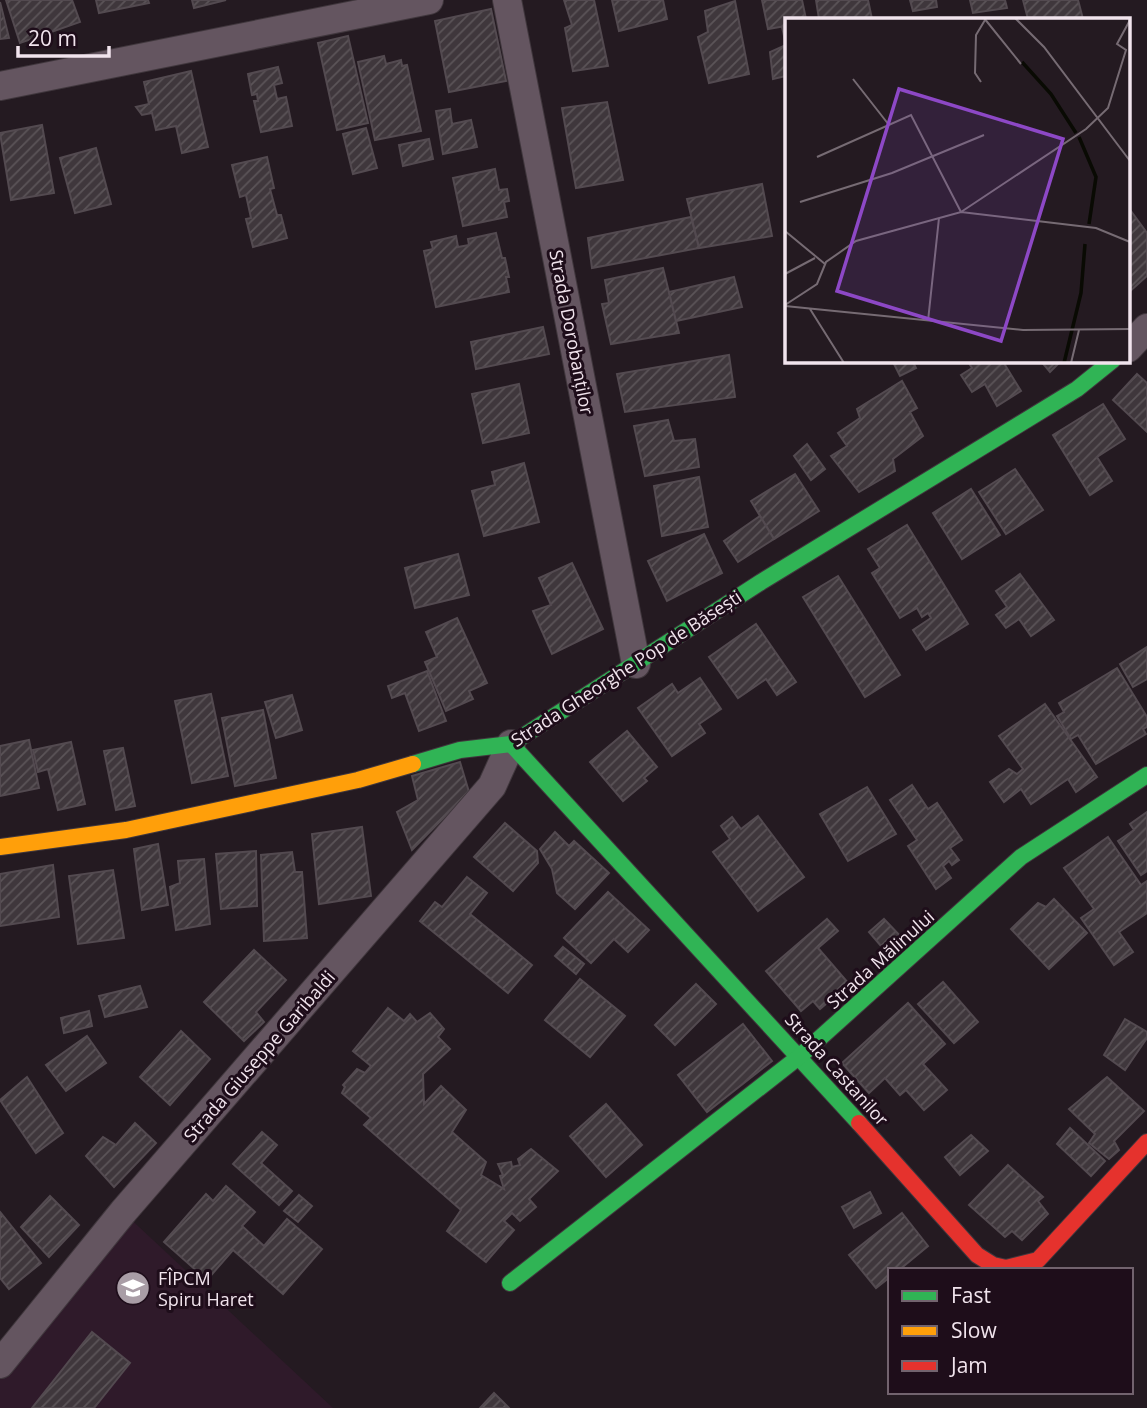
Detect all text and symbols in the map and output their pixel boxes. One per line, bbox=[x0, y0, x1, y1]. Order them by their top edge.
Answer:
scale bar bbox=[18, 14, 108, 58]
inset map bbox=[785, 18, 1130, 362]
text: 20 m bbox=[28, 24, 77, 52]
street label: Strada Dorobanților bbox=[544, 248, 600, 417]
street label: Strada Gheorghe Pop de Băsești bbox=[506, 584, 746, 752]
street label: Strada Mălinului bbox=[821, 904, 939, 1014]
street label: Strada Giuseppe Garibaldi bbox=[178, 965, 340, 1147]
street label: Strada Castanilor bbox=[780, 1007, 895, 1131]
place label: FÎPCM Spiru Haret bbox=[158, 1266, 254, 1311]
legend bbox=[888, 1268, 1133, 1394]
school or university icon: FÎPCM Spiru Haret bbox=[114, 1269, 152, 1307]
text: Fast bbox=[951, 1281, 991, 1309]
text: Slow bbox=[951, 1316, 997, 1344]
text: Jam bbox=[949, 1351, 988, 1379]

